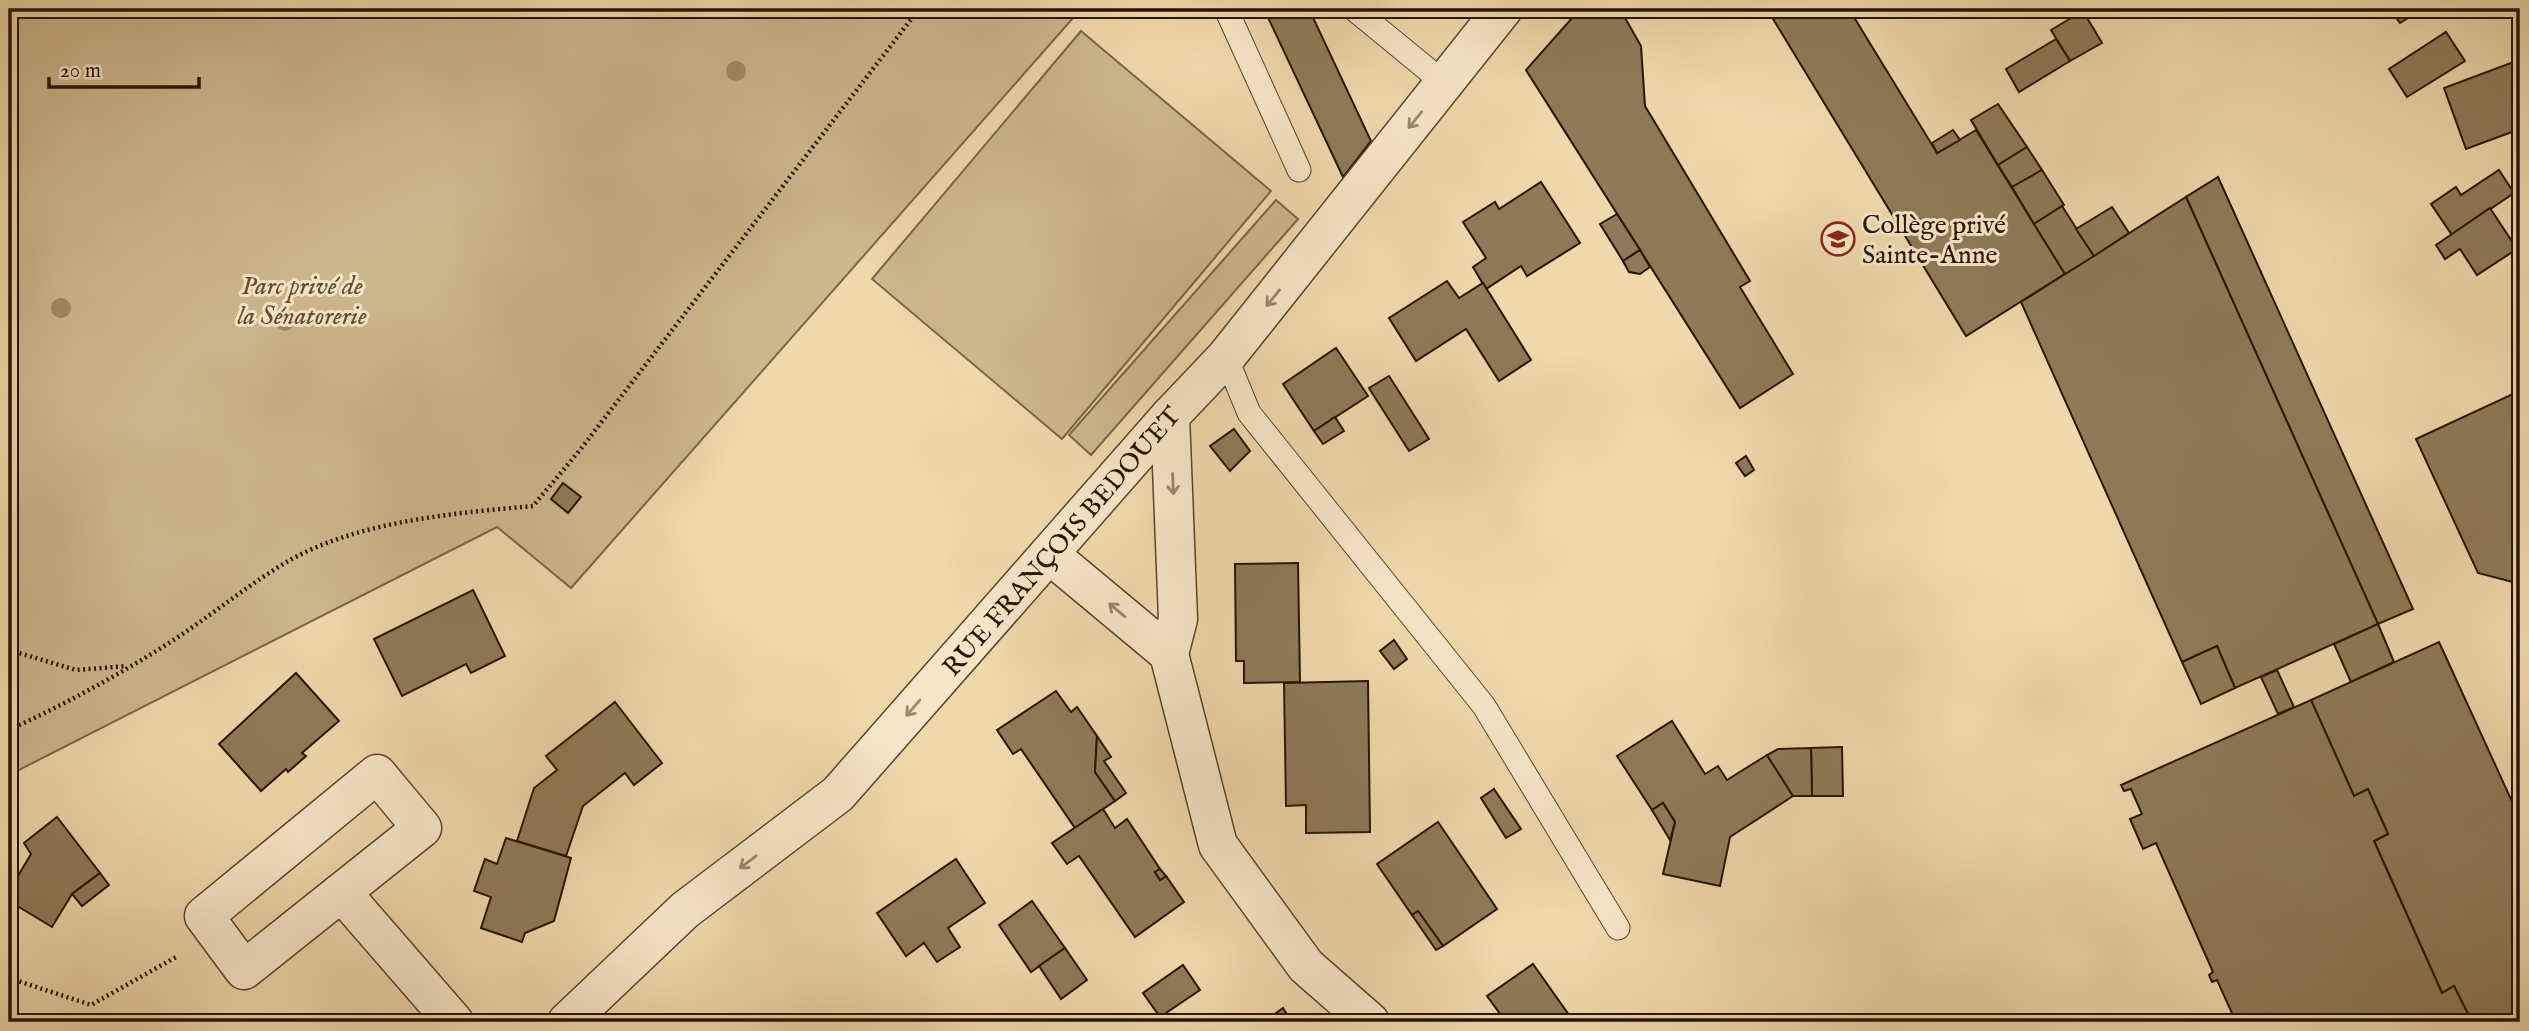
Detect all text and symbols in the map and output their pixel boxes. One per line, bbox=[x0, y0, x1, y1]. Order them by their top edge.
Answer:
scale bar bbox=[49, 46, 200, 90]
text: 20 m bbox=[60, 58, 101, 85]
one-way arrow bbox=[1407, 110, 1423, 128]
place label: Collège privé Sainte-Anne bbox=[1862, 209, 2006, 272]
school or university icon: Collège privé Sainte-Anne bbox=[1819, 220, 1857, 258]
park label: Parc privé de la Sénatorerie bbox=[237, 270, 367, 333]
one-way arrow bbox=[1266, 288, 1281, 306]
street label: RUE FRANÇOIS BEDOUET bbox=[936, 400, 1188, 684]
one-way arrow bbox=[1166, 472, 1179, 495]
one-way arrow bbox=[1108, 603, 1126, 618]
one-way arrow bbox=[905, 699, 921, 717]
one-way arrow bbox=[739, 855, 757, 870]

